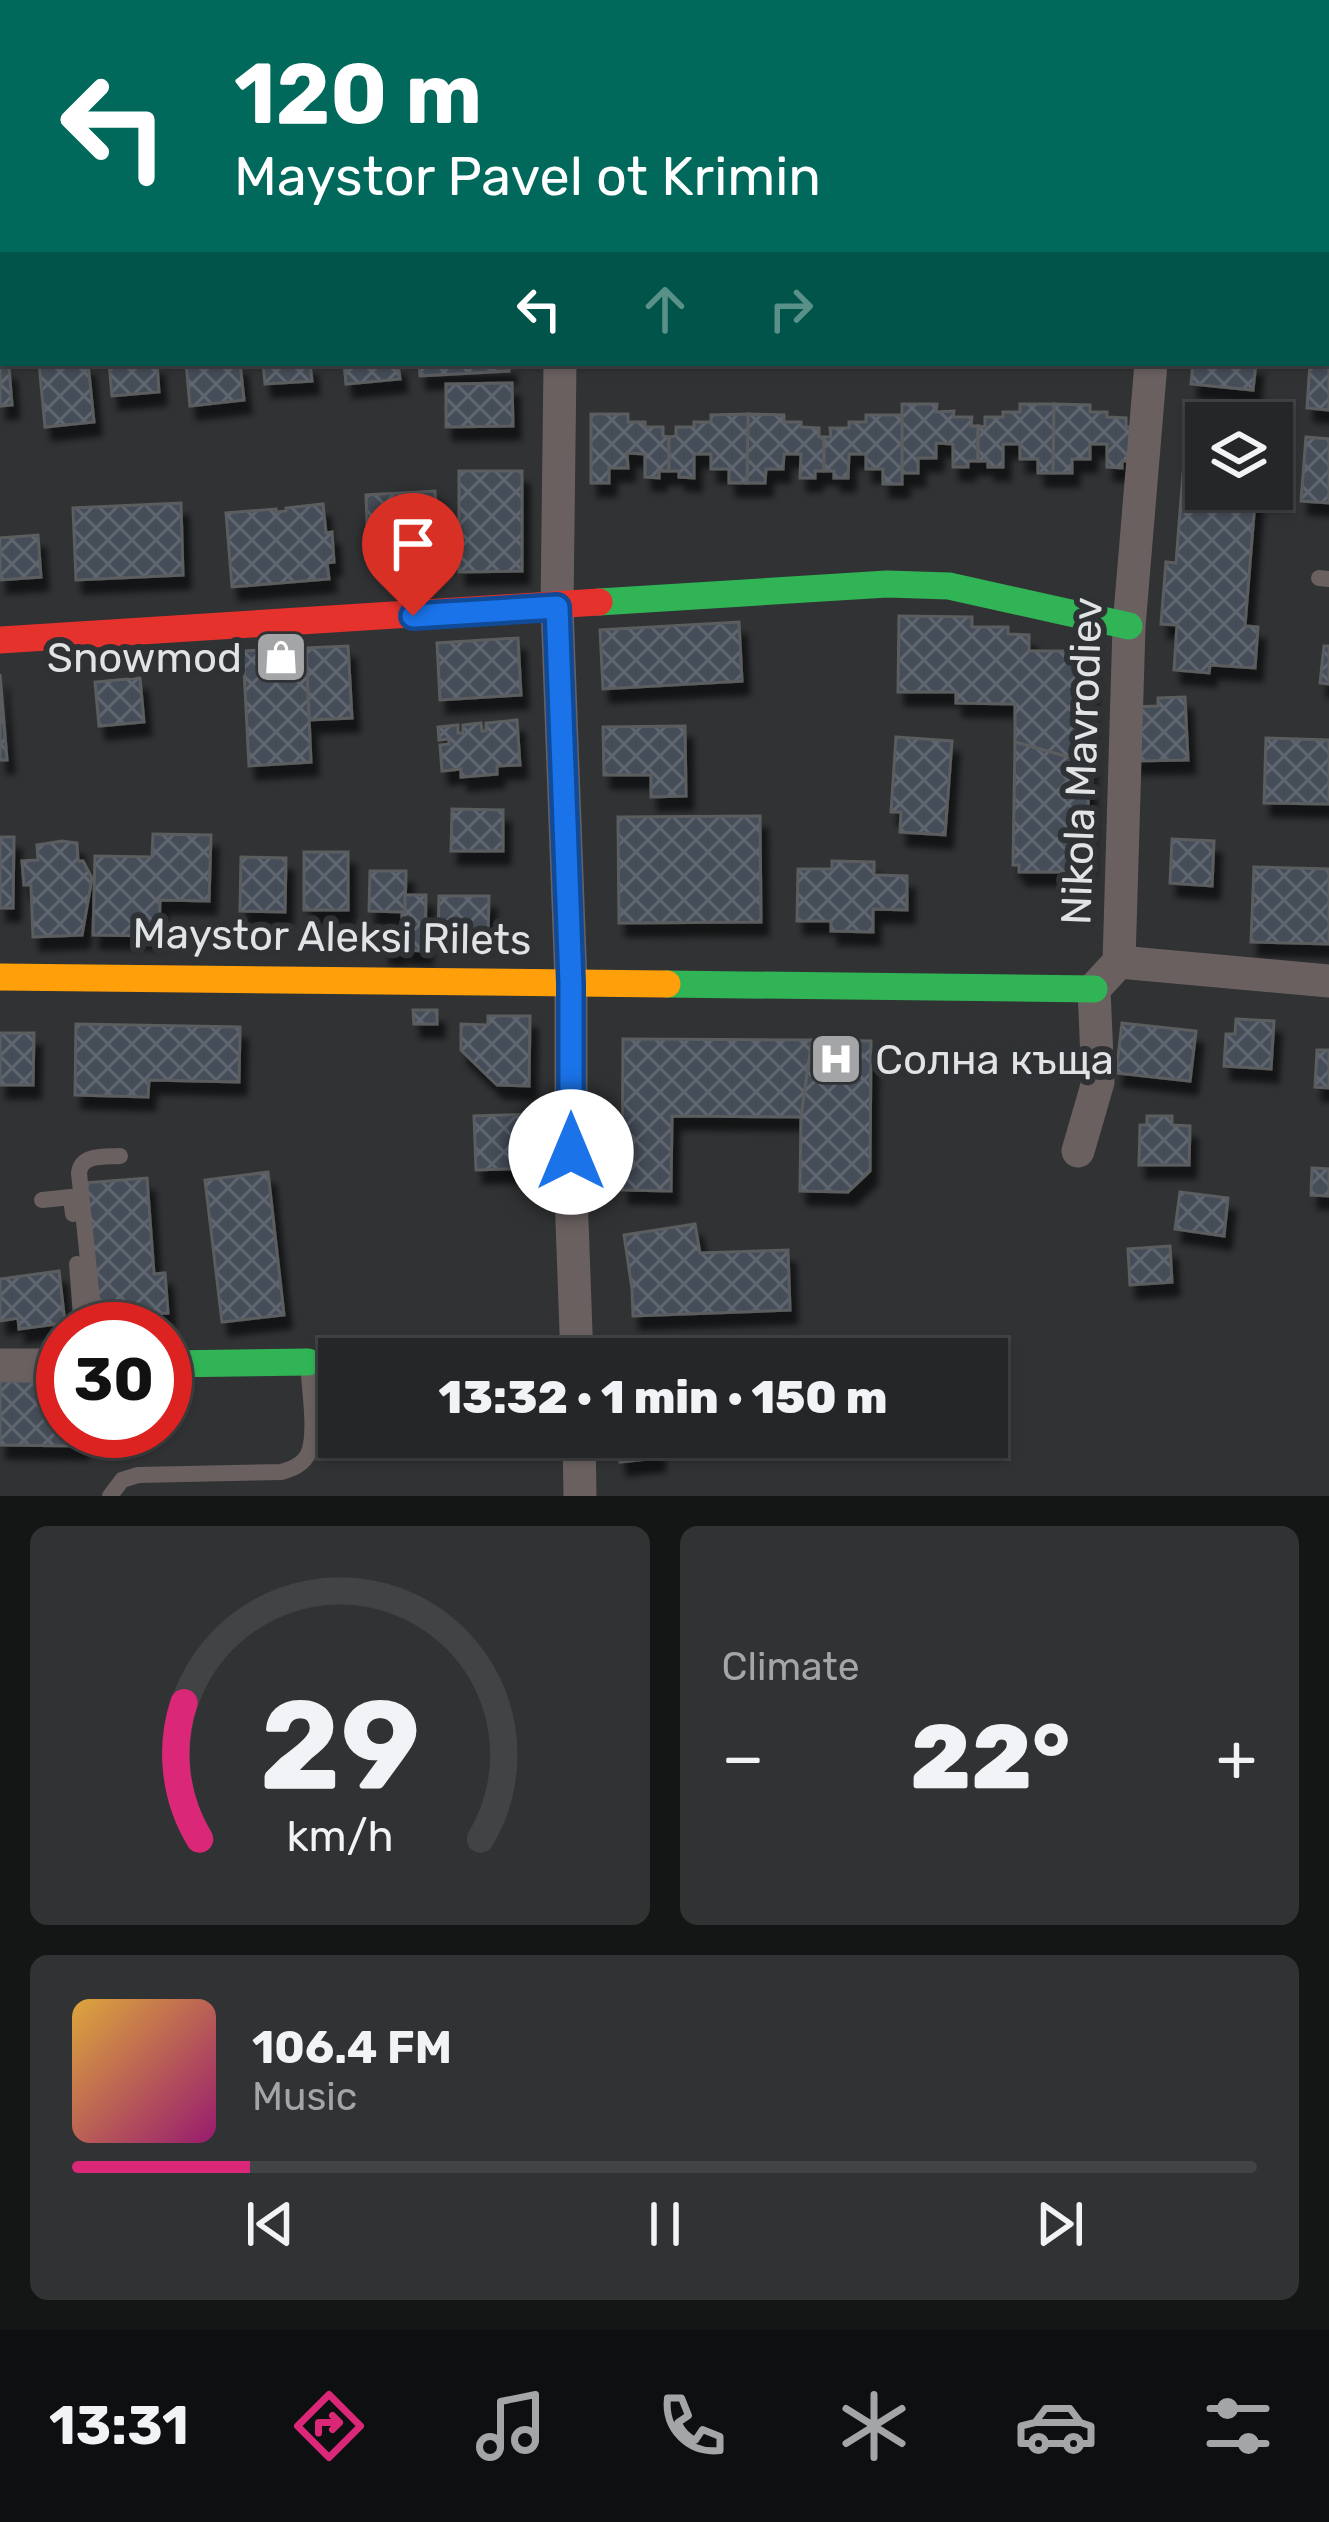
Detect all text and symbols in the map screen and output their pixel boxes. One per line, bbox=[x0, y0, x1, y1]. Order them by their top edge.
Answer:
text: 120 m bbox=[234, 44, 482, 144]
icon: left bbox=[36, 48, 192, 204]
text: Maystor Pavel ot Krimin bbox=[234, 145, 821, 209]
icon: left bbox=[506, 276, 572, 342]
icon: ahead bbox=[632, 276, 698, 342]
icon: right bbox=[758, 276, 824, 342]
map controls bbox=[1185, 402, 1293, 510]
button: layers bbox=[1185, 402, 1293, 510]
pin bbox=[362, 493, 464, 616]
icon: arrive bbox=[380, 511, 446, 577]
street label: Nikola Mavrodiev bbox=[1051, 596, 1113, 926]
shop icon: Snowmod bbox=[253, 629, 309, 685]
place label: Snowmod bbox=[47, 633, 242, 683]
street label: Maystor Aleksi Rilets bbox=[132, 909, 532, 965]
hospital icon: Солна къща bbox=[808, 1031, 864, 1087]
place label: Солна къща bbox=[875, 1035, 1114, 1085]
position arrow bbox=[508, 1089, 634, 1215]
speed limit sign: 30 bbox=[36, 1302, 192, 1458]
text: 13:32 · 1 min · 150 m bbox=[439, 1371, 887, 1424]
text: Climate bbox=[722, 1644, 860, 1690]
text: 29 bbox=[259, 1671, 420, 1819]
text: 22° bbox=[910, 1704, 1070, 1811]
text: − bbox=[722, 1718, 764, 1797]
text: + bbox=[1216, 1718, 1257, 1797]
text: km/h bbox=[286, 1810, 393, 1861]
text: 106.4 FM bbox=[252, 2021, 452, 2074]
text: Music bbox=[252, 2074, 357, 2120]
icon: previous bbox=[237, 2191, 303, 2257]
icon: pause bbox=[632, 2191, 698, 2257]
icon: next bbox=[1027, 2191, 1093, 2257]
icon: directions bbox=[287, 2384, 371, 2468]
icon: music bbox=[469, 2384, 553, 2468]
icon: phone bbox=[650, 2384, 734, 2468]
icon: climate bbox=[832, 2384, 916, 2468]
icon: car bbox=[1014, 2384, 1098, 2468]
icon: filters bbox=[1196, 2384, 1280, 2468]
text: 13:31 bbox=[49, 2394, 189, 2458]

